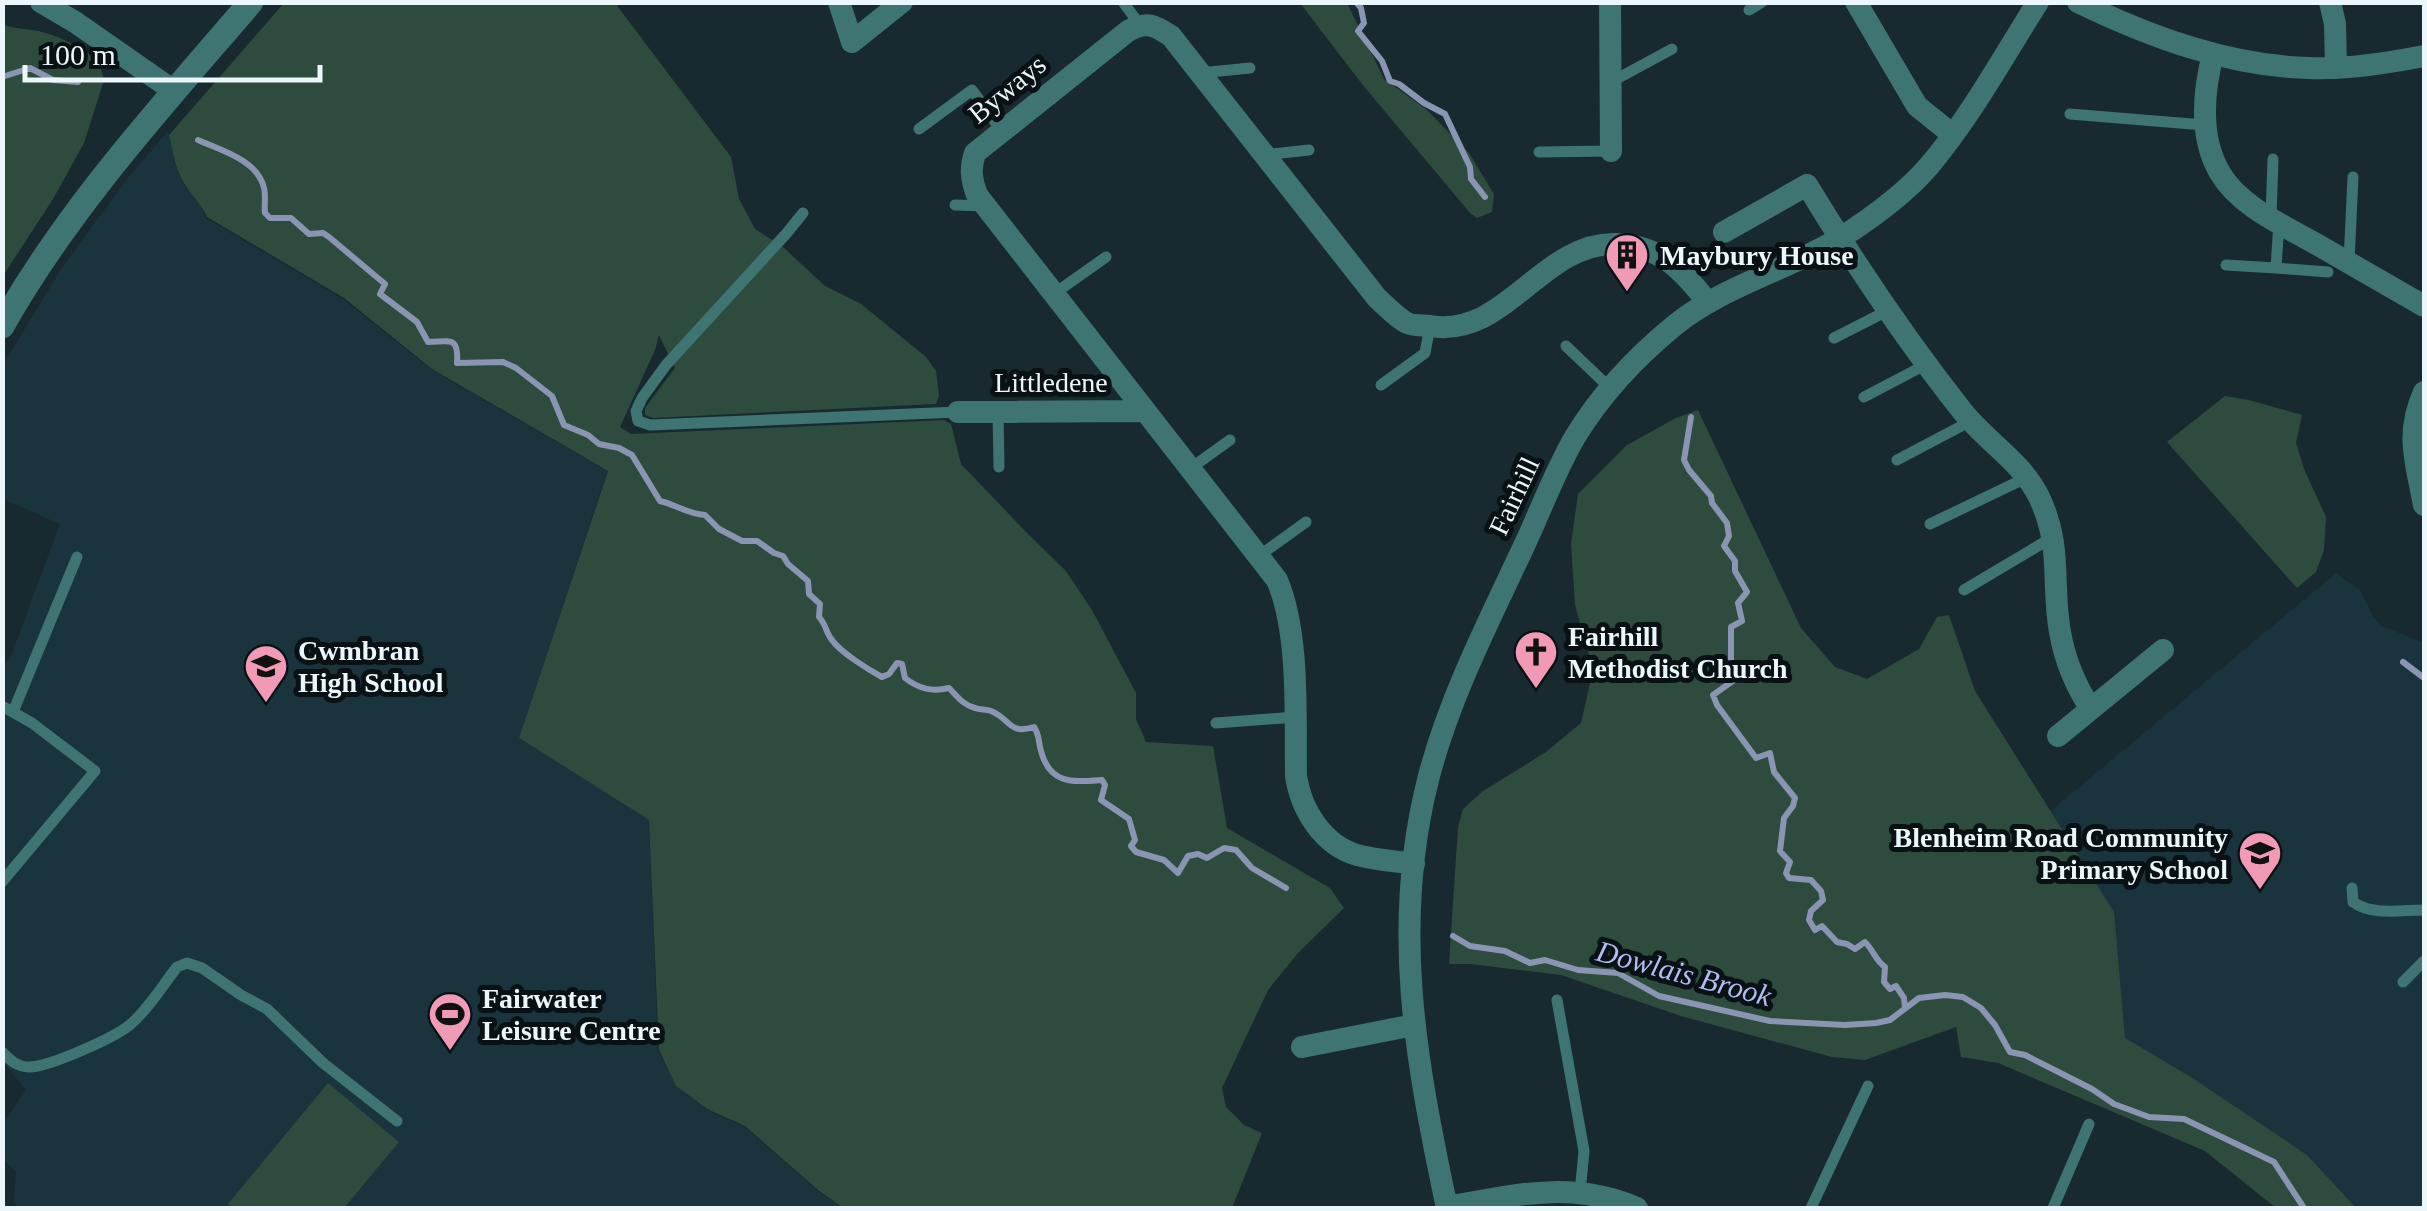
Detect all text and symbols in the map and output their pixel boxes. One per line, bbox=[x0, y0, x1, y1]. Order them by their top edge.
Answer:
scale bar bbox=[25, 20, 320, 82]
text: 100 m bbox=[40, 38, 116, 71]
street label: Byways bbox=[962, 49, 1052, 129]
building icon: Maybury House bbox=[1604, 232, 1650, 293]
place label: Maybury House bbox=[1660, 240, 1854, 271]
street label: Littledene bbox=[994, 367, 1108, 398]
street label: Fairhill bbox=[1483, 452, 1546, 540]
place label: Fairhill Methodist Church bbox=[1568, 621, 1788, 684]
church icon: Fairhill Methodist Church bbox=[1513, 629, 1559, 690]
place label: Cwmbran High School bbox=[298, 635, 444, 698]
school or university icon: Cwmbran High School bbox=[243, 643, 289, 704]
place label: Blenheim Road Community Primary School bbox=[1894, 822, 2228, 885]
school or university icon: Blenheim Road Community Primary School bbox=[2237, 830, 2283, 891]
water label: Dowlais Brook bbox=[1592, 934, 1776, 1012]
place label: Fairwater Leisure Centre bbox=[482, 983, 661, 1046]
sports icon: Fairwater Leisure Centre bbox=[427, 991, 473, 1052]

